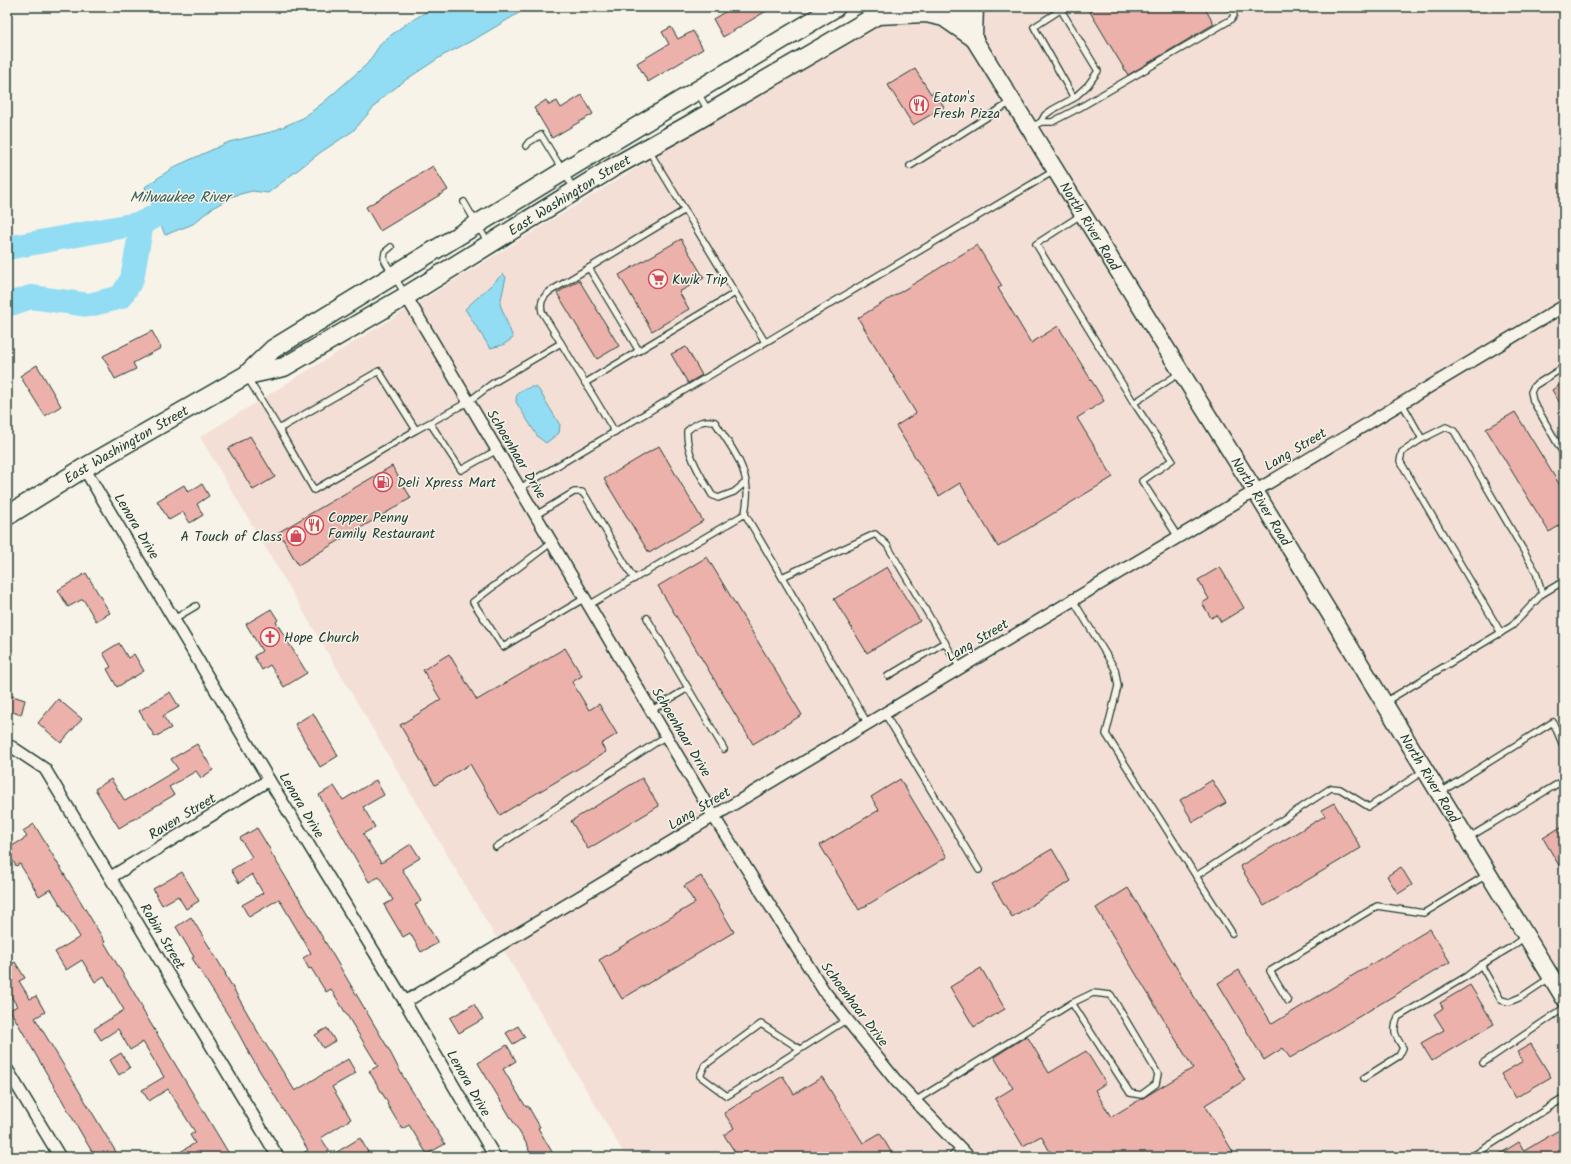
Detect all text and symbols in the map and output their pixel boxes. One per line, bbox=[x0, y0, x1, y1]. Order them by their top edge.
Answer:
place label: Eaton's Fresh Pizza bbox=[933, 87, 1000, 125]
restaurant icon: Eaton's Fresh Pizza bbox=[908, 94, 930, 116]
street label: East Washington Street bbox=[504, 149, 636, 242]
street label: North River Road bbox=[1053, 178, 1126, 276]
water label: Milwaukee River bbox=[130, 186, 233, 210]
supermarket icon: Kwik Trip bbox=[647, 268, 669, 290]
place label: Kwik Trip bbox=[672, 269, 728, 291]
street label: East Washington Street bbox=[60, 400, 193, 490]
street label: Schoenhaar Drive bbox=[481, 405, 552, 504]
street label: Lang Street bbox=[1260, 422, 1331, 477]
street label: North River Road bbox=[1224, 453, 1297, 552]
fuel station icon: Deli Xpress Mart bbox=[372, 471, 394, 493]
place label: Deli Xpress Mart bbox=[397, 472, 497, 494]
street label: Lenora Drive bbox=[108, 489, 165, 564]
place label: Copper Penny Family Restaurant bbox=[328, 507, 436, 545]
restaurant icon: Copper Penny Family Restaurant bbox=[303, 514, 325, 536]
shop icon: A Touch of Class bbox=[285, 525, 307, 547]
place label: A Touch of Class bbox=[180, 526, 282, 548]
street label: Lang Street bbox=[942, 613, 1013, 668]
church icon: Hope Church bbox=[259, 626, 281, 648]
place label: Hope Church bbox=[284, 627, 359, 649]
street label: Schoenhaar Drive bbox=[646, 683, 717, 782]
street label: North River Road bbox=[1393, 730, 1465, 828]
street label: Lenora Drive bbox=[273, 768, 330, 843]
street label: Lang Street bbox=[664, 781, 735, 836]
street label: Raven Street bbox=[144, 788, 221, 846]
street label: Robin Street bbox=[134, 899, 191, 974]
street label: Schoenhaar Drive bbox=[815, 958, 894, 1052]
street label: Lenora Drive bbox=[440, 1046, 496, 1122]

